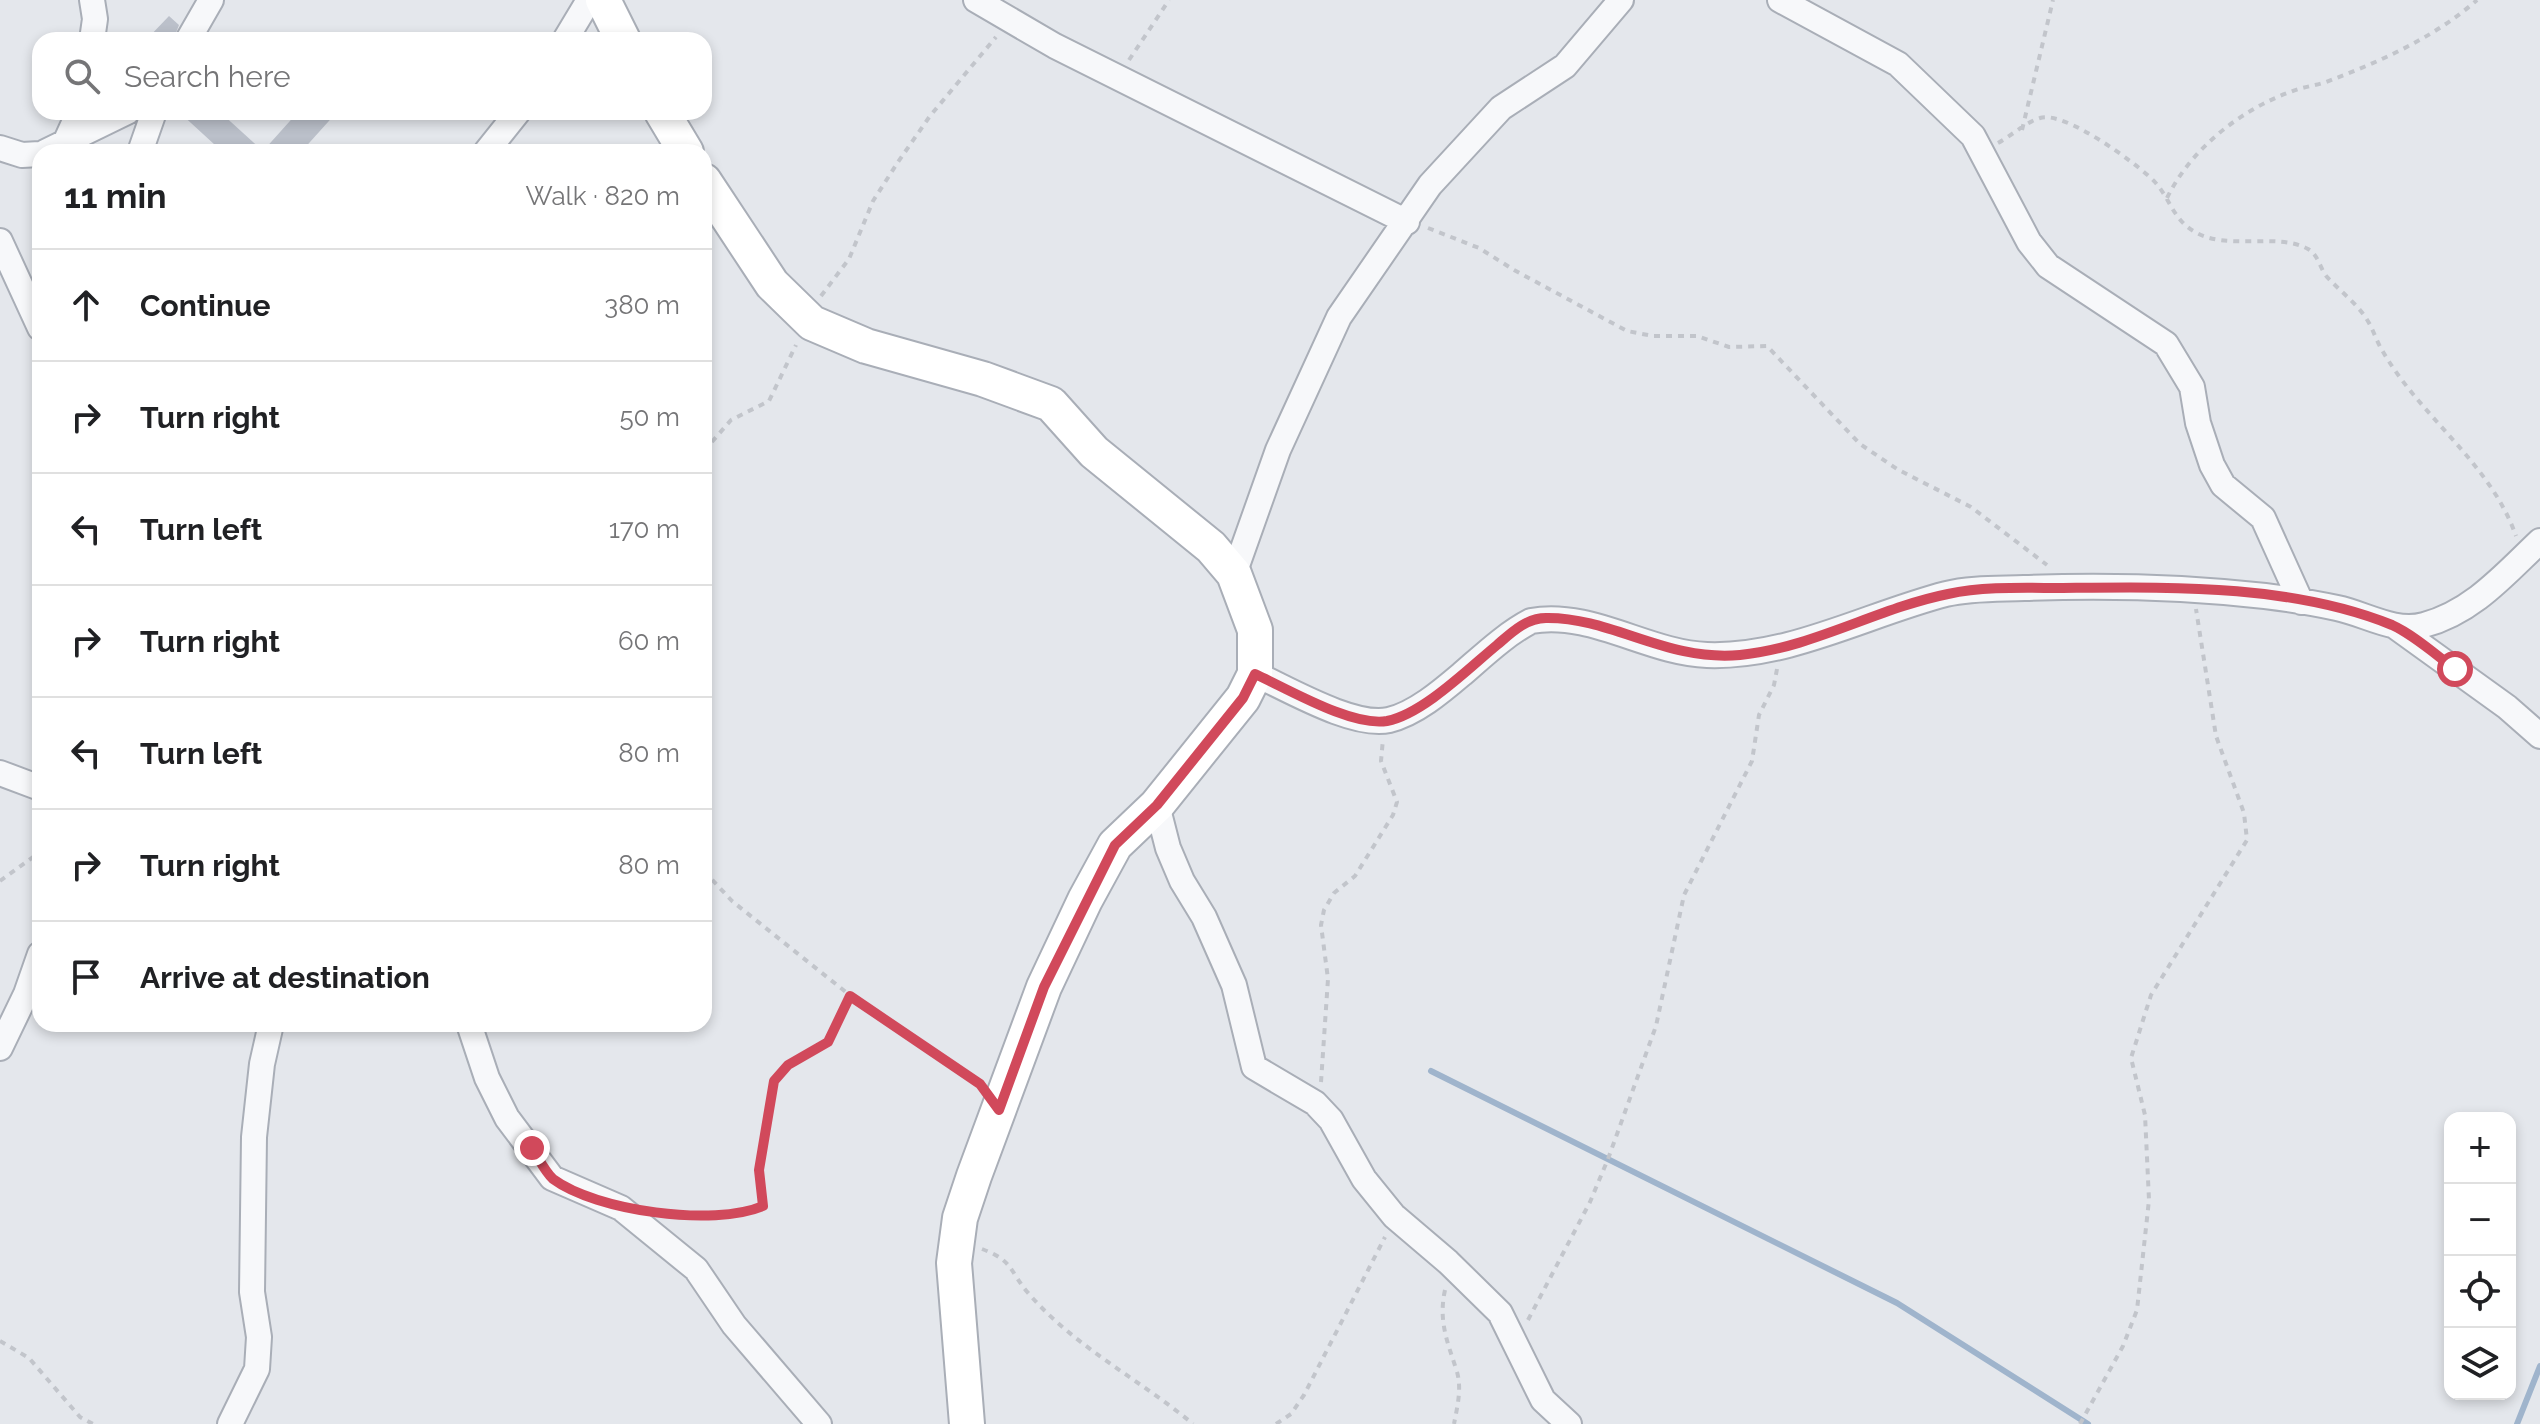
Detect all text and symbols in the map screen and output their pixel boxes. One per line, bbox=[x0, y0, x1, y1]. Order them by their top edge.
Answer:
search box bbox=[32, 32, 712, 120]
icon: search bbox=[60, 54, 104, 98]
text: Search here bbox=[124, 59, 291, 94]
text: 11 min bbox=[64, 176, 167, 216]
text: Walk · 820 m bbox=[526, 181, 680, 211]
icon: ahead bbox=[64, 283, 108, 327]
text: Continue bbox=[140, 288, 271, 323]
text: 380 m bbox=[604, 290, 680, 320]
icon: right bbox=[64, 395, 108, 439]
text: Turn right bbox=[140, 400, 280, 435]
text: 50 m bbox=[619, 402, 680, 432]
icon: left bbox=[64, 507, 108, 551]
text: Turn left bbox=[140, 512, 262, 547]
text: 170 m bbox=[609, 514, 680, 544]
icon: right bbox=[64, 619, 108, 663]
text: Turn right bbox=[140, 624, 280, 659]
text: 60 m bbox=[618, 626, 680, 656]
route start bbox=[2437, 651, 2473, 687]
icon: left bbox=[64, 731, 108, 775]
text: Turn left bbox=[140, 736, 262, 771]
text: 80 m bbox=[618, 738, 680, 768]
icon: right bbox=[64, 843, 108, 887]
text: Turn right bbox=[140, 848, 280, 883]
text: 80 m bbox=[618, 850, 680, 880]
icon: arrive bbox=[64, 955, 108, 999]
text: Arrive at destination bbox=[140, 960, 430, 995]
map controls bbox=[2444, 1112, 2516, 1400]
button: + bbox=[2444, 1112, 2516, 1184]
route end bbox=[514, 1130, 550, 1166]
button: − bbox=[2444, 1184, 2516, 1256]
button: locate bbox=[2444, 1256, 2516, 1328]
button: layers bbox=[2444, 1328, 2516, 1400]

